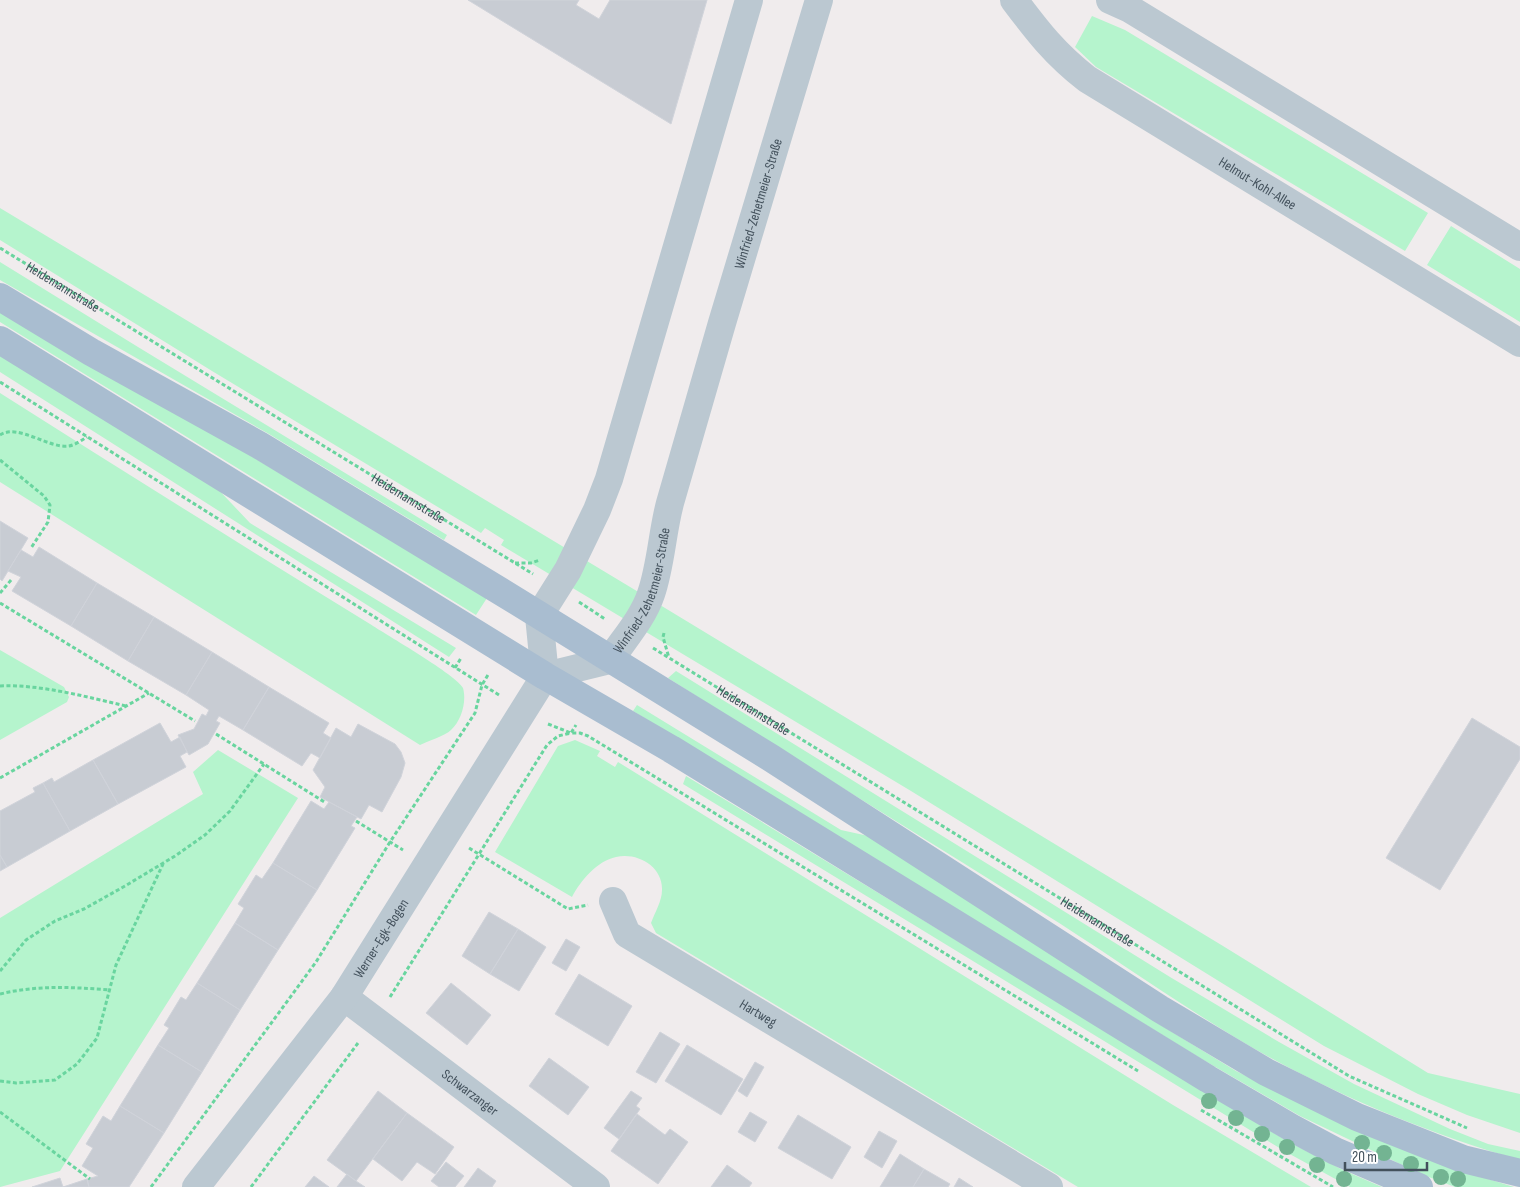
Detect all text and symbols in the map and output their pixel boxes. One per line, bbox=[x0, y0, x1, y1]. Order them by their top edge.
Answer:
street label: Winfried-Zehetmeier-Straße bbox=[731, 137, 786, 271]
street label: Helmut-Kohl-Allee bbox=[1216, 153, 1299, 214]
street label: Heidemannstraße bbox=[23, 258, 103, 316]
street label: Heidemannstraße bbox=[368, 469, 448, 527]
street label: Winfried-Zehetmeier-Straße bbox=[609, 526, 674, 657]
street label: Heidemannstraße bbox=[713, 681, 793, 739]
street label: Heidemannstraße bbox=[1057, 893, 1137, 951]
street label: Werner-Egk-Bogen bbox=[350, 896, 412, 981]
street label: Hartweg bbox=[737, 996, 780, 1031]
street label: Schwarzanger bbox=[438, 1066, 501, 1119]
scale bar bbox=[1345, 1140, 1428, 1172]
text: 20 m bbox=[1352, 1148, 1377, 1167]

